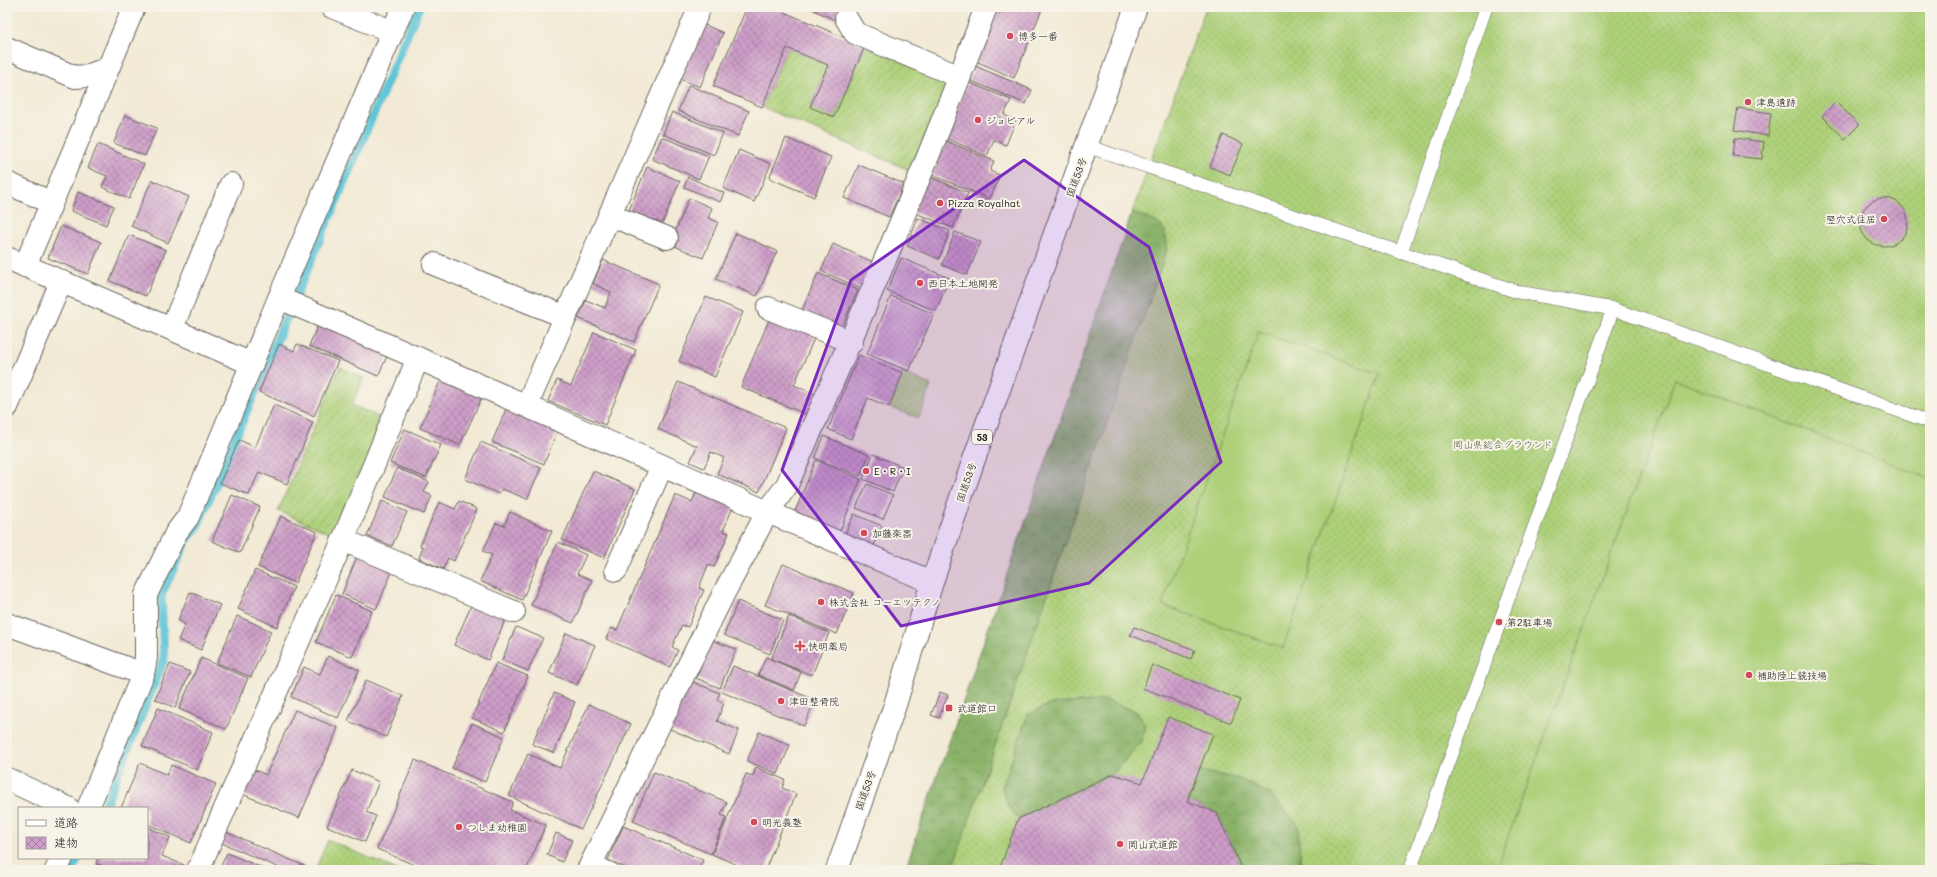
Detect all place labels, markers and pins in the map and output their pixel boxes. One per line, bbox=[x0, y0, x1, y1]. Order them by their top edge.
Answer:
place label: 博多一番 bbox=[1018, 29, 1058, 43]
marker: 博多一番 bbox=[1005, 31, 1015, 41]
place label: 津島遺跡 bbox=[1756, 95, 1796, 109]
marker: 津島遺跡 bbox=[1743, 97, 1753, 107]
place label: ジョビアル bbox=[986, 113, 1035, 127]
marker: ジョビアル bbox=[973, 115, 983, 125]
place label: Pizza Royalhat bbox=[948, 196, 1020, 210]
marker: Pizza Royalhat bbox=[935, 198, 945, 208]
place label: 竪穴式住居 bbox=[1826, 212, 1876, 226]
marker: 竪穴式住居 bbox=[1879, 214, 1889, 224]
place label: 西日本土地開発 bbox=[928, 276, 998, 290]
marker: 西日本土地開発 bbox=[915, 278, 925, 288]
place label: E・R・I bbox=[874, 464, 911, 478]
marker: E・R・I bbox=[861, 466, 871, 476]
place label: 加藤楽器 bbox=[872, 526, 912, 540]
marker: 加藤楽器 bbox=[859, 528, 869, 538]
place label: 株式会社 コーエツテクノ bbox=[829, 595, 941, 609]
marker: 株式会社 コーエツテクノ bbox=[816, 597, 826, 607]
place label: 第2駐車場 bbox=[1507, 615, 1553, 629]
marker: 第2駐車場 bbox=[1494, 617, 1504, 627]
place label: 快明薬局 bbox=[808, 639, 848, 653]
marker: 快明薬局 bbox=[795, 641, 805, 651]
place label: 補助陸上競技場 bbox=[1757, 668, 1827, 682]
marker: 補助陸上競技場 bbox=[1744, 670, 1754, 680]
place label: 津田整骨院 bbox=[789, 694, 839, 708]
marker: 津田整骨院 bbox=[776, 696, 786, 706]
place label: 武道館口 bbox=[957, 701, 997, 715]
marker: 武道館口 bbox=[944, 703, 954, 713]
place label: 明光義塾 bbox=[762, 815, 802, 829]
marker: 明光義塾 bbox=[749, 817, 759, 827]
place label: つしま幼稚園 bbox=[467, 820, 527, 834]
marker: つしま幼稚園 bbox=[454, 822, 464, 832]
place label: 岡山武道館 bbox=[1128, 837, 1178, 851]
marker: 岡山武道館 bbox=[1115, 839, 1125, 849]

